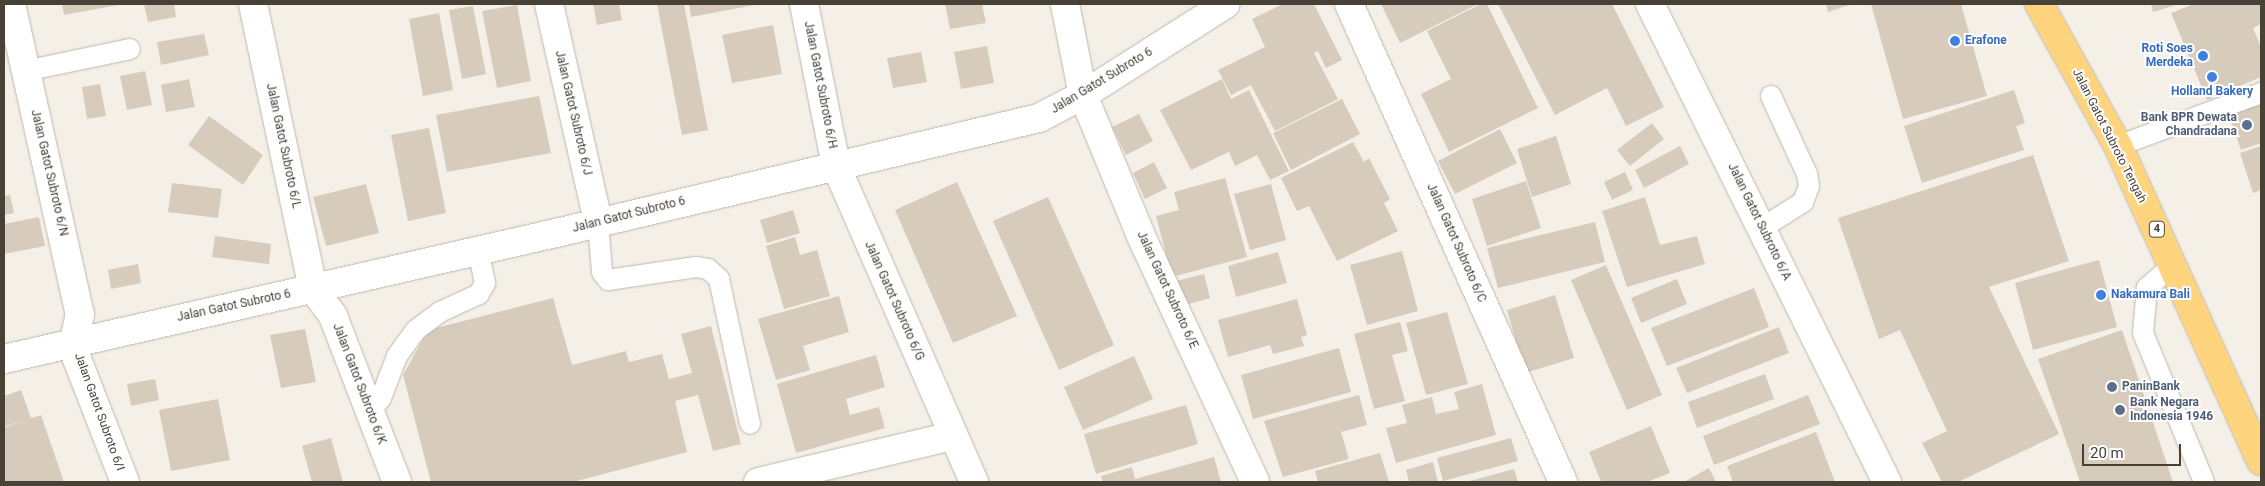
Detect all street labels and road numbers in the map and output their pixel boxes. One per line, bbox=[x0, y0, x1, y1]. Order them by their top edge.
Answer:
street label: Jalan Gatot Subroto 6/H bbox=[801, 20, 839, 150]
street label: Jalan Gatot Subroto 6 bbox=[1049, 45, 1155, 117]
street label: Jalan Gatot Subroto 6/J bbox=[552, 49, 594, 177]
street label: Jalan Gatot Subroto Tengah bbox=[2069, 66, 2149, 206]
street label: Jalan Gatot Subroto 6/L bbox=[263, 82, 303, 210]
street label: Jalan Gatot Subroto 6/N bbox=[27, 108, 71, 238]
street label: Jalan Gatot Subroto 6/A bbox=[1724, 161, 1794, 283]
street label: Jalan Gatot Subroto 6/C bbox=[1423, 181, 1489, 305]
street label: Jalan Gatot Subroto 6 bbox=[571, 194, 687, 236]
road number: 4 bbox=[2148, 220, 2166, 238]
street label: Jalan Gatot Subroto 6/E bbox=[1133, 229, 1201, 351]
street label: Jalan Gatot Subroto 6/G bbox=[861, 239, 927, 363]
street label: Jalan Gatot Subroto 6 bbox=[176, 287, 292, 325]
street label: Jalan Gatot Subroto 6/K bbox=[329, 321, 389, 447]
street label: Jalan Gatot Subroto 6/I bbox=[71, 351, 127, 473]

